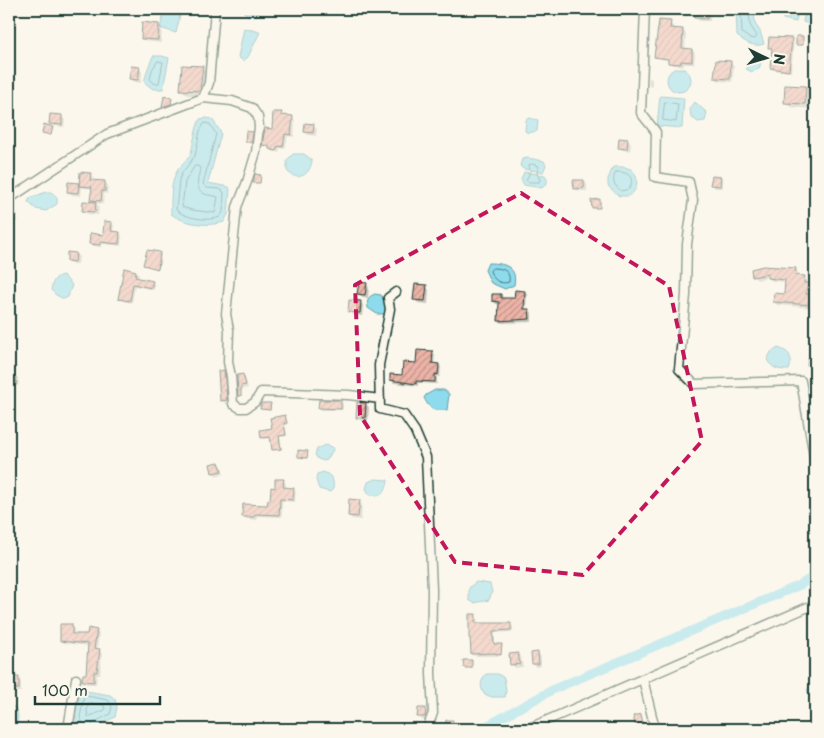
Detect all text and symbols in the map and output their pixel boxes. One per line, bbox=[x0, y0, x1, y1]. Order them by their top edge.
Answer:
north arrow bbox=[742, 32, 792, 82]
text: N bbox=[769, 53, 790, 66]
scale bar bbox=[35, 673, 160, 705]
text: 100 m bbox=[42, 678, 88, 701]

